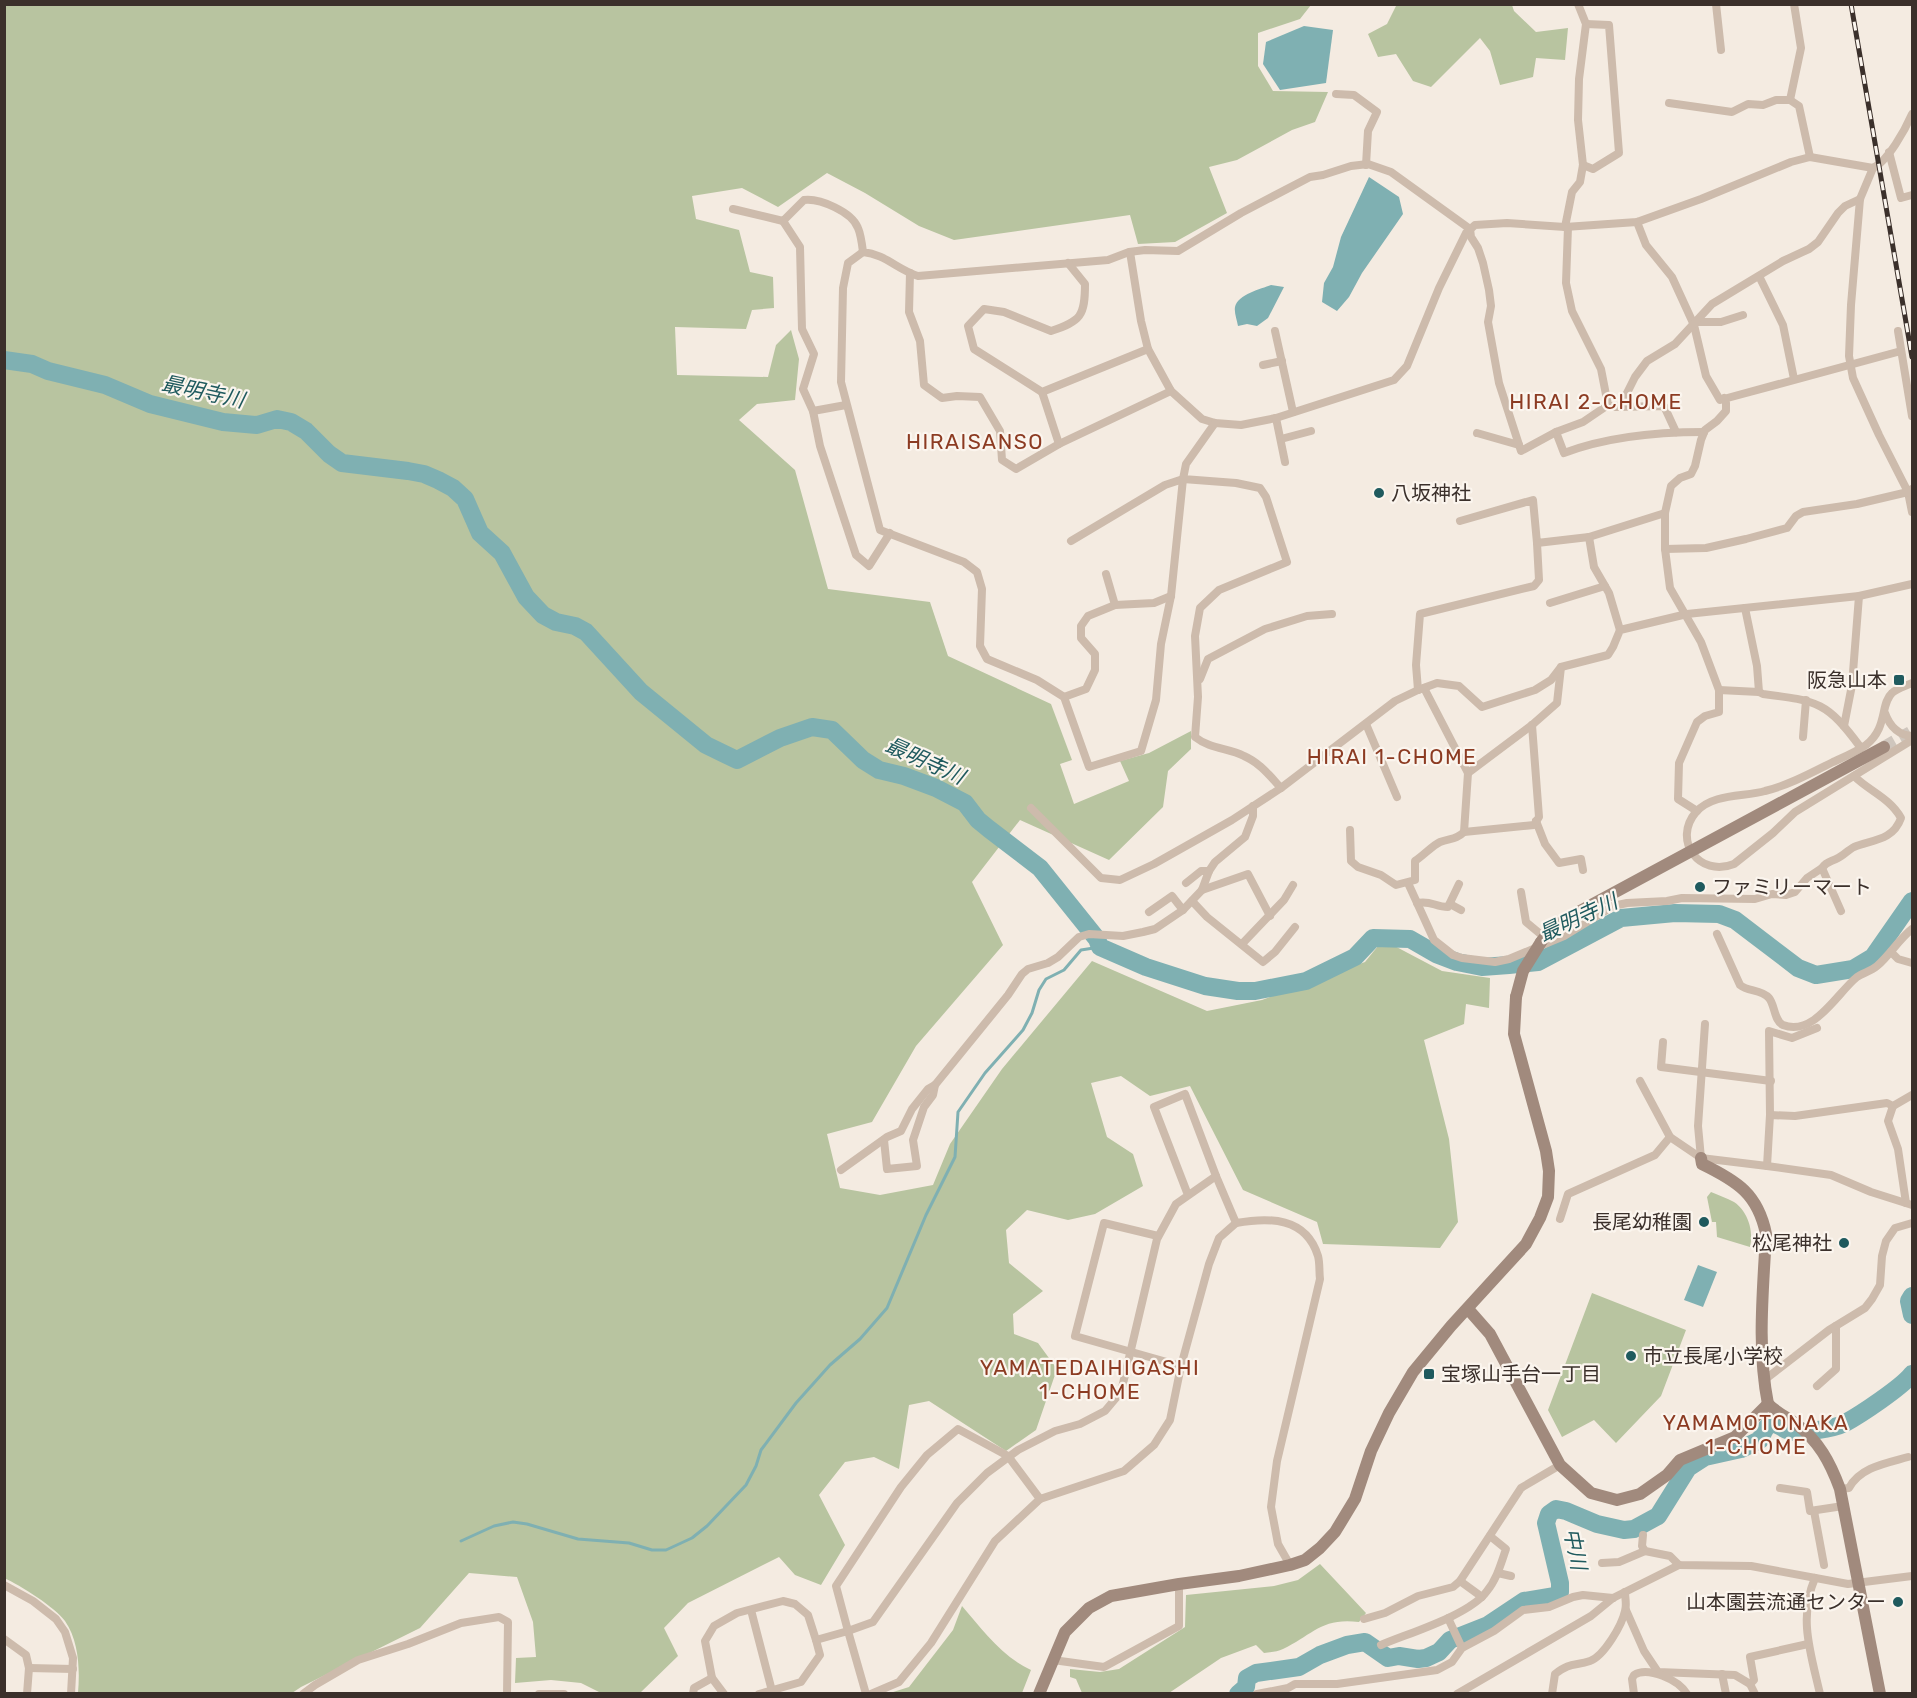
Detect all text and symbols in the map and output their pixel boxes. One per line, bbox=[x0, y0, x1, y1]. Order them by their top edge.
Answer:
water label: 最明寺川 bbox=[159, 371, 249, 413]
district label: HIRAI 2-CHOME bbox=[1509, 389, 1683, 414]
district label: HIRAISANSO bbox=[906, 429, 1044, 454]
place label: 八坂神社 bbox=[1391, 481, 1471, 505]
marker: 八坂神社 bbox=[1372, 486, 1386, 500]
place label: 阪急山本 bbox=[1807, 668, 1887, 692]
marker: 阪急山本 bbox=[1892, 673, 1906, 687]
water label: 最明寺川 bbox=[882, 732, 970, 790]
district label: HIRAI 1-CHOME bbox=[1307, 744, 1477, 769]
place label: ファミリーマート bbox=[1712, 875, 1872, 899]
marker: ファミリーマート bbox=[1693, 880, 1707, 894]
water label: 最明寺川 bbox=[1534, 888, 1623, 947]
place label: 長尾幼稚園 bbox=[1592, 1210, 1692, 1234]
marker: 長尾幼稚園 bbox=[1697, 1215, 1711, 1229]
place label: 松尾神社 bbox=[1752, 1231, 1832, 1255]
marker: 松尾神社 bbox=[1837, 1236, 1851, 1250]
place label: 市立長尾小学校 bbox=[1643, 1344, 1783, 1368]
marker: 市立長尾小学校 bbox=[1624, 1349, 1638, 1363]
district label: YAMATEDAIHIGASHI 1-CHOME bbox=[980, 1355, 1200, 1404]
place label: 宝塚山手台一丁目 bbox=[1441, 1362, 1601, 1386]
marker: 宝塚山手台一丁目 bbox=[1422, 1367, 1436, 1381]
district label: YAMAMOTONAKA 1-CHOME bbox=[1663, 1410, 1849, 1459]
water label: 中川 bbox=[1559, 1526, 1592, 1574]
place label: 山本園芸流通センター bbox=[1686, 1590, 1886, 1614]
marker: 山本園芸流通センター bbox=[1891, 1595, 1905, 1609]

